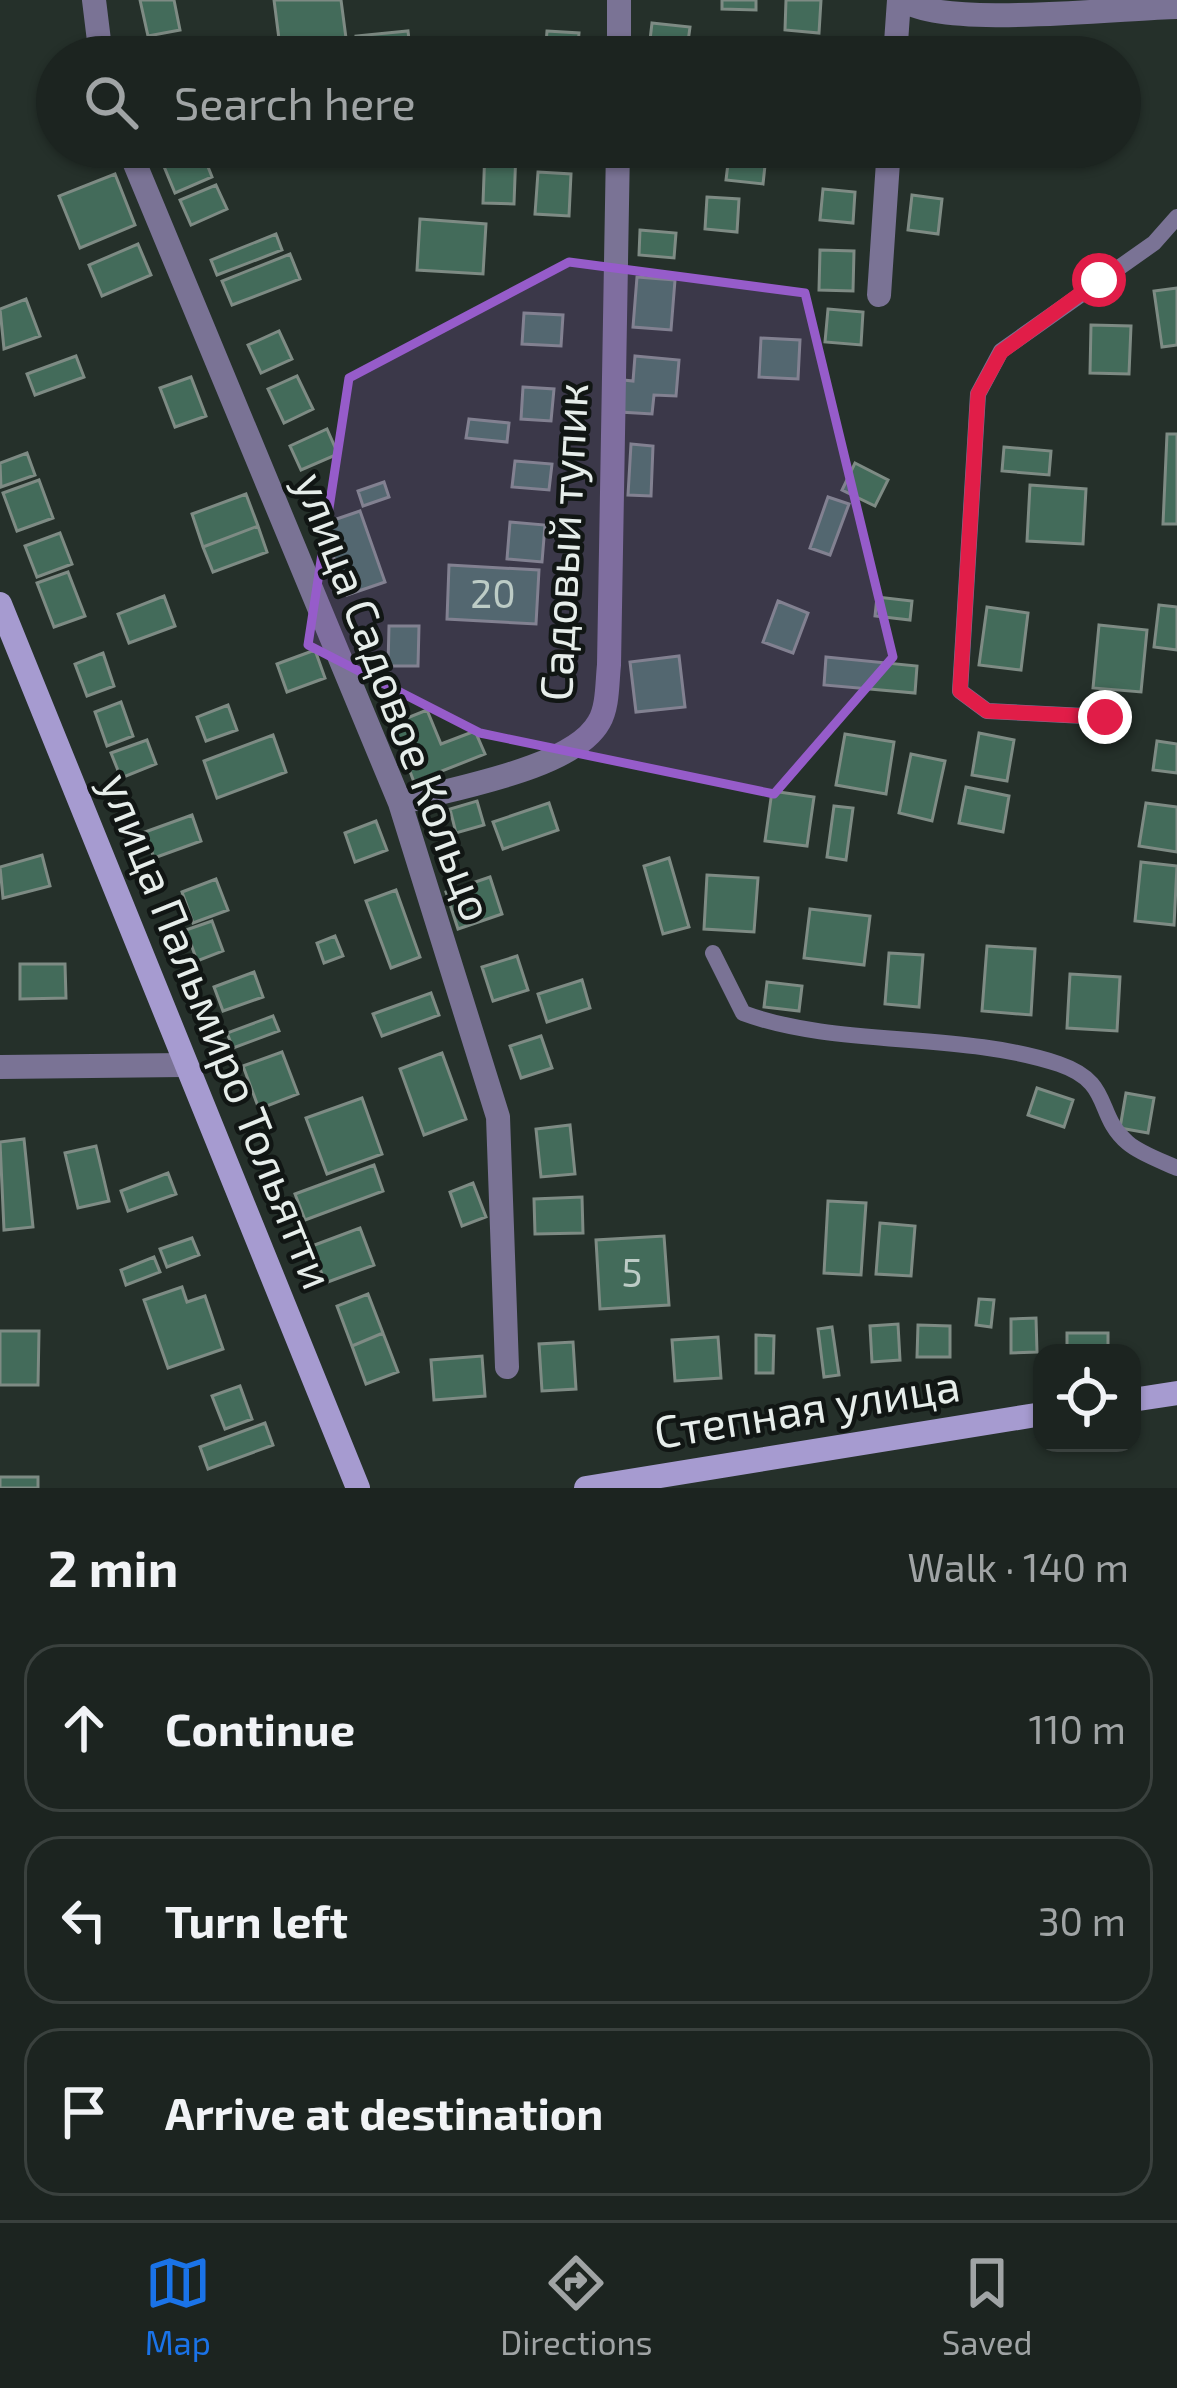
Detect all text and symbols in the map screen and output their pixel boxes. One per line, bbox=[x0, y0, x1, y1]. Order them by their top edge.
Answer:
search box bbox=[36, 36, 1141, 168]
icon: search bbox=[78, 69, 144, 135]
text: Search here bbox=[174, 75, 416, 129]
route start bbox=[1072, 253, 1126, 307]
street label: Садовый тупик bbox=[527, 381, 598, 702]
street label: улица Садовое Кольцо bbox=[284, 464, 506, 928]
house number: 20 bbox=[470, 569, 516, 616]
route end bbox=[1078, 690, 1132, 744]
street label: улица Пальмиро Тольятти bbox=[90, 765, 347, 1296]
house number: 5 bbox=[622, 1248, 642, 1295]
map controls bbox=[1033, 1344, 1141, 1452]
button: locate bbox=[1033, 1344, 1141, 1452]
street label: Степная улица bbox=[650, 1356, 964, 1459]
text: 2 min bbox=[48, 1536, 178, 1597]
text: Walk · 140 m bbox=[908, 1543, 1129, 1590]
icon: ahead bbox=[51, 1695, 117, 1761]
text: Continue bbox=[165, 1701, 355, 1755]
text: 110 m bbox=[1029, 1705, 1126, 1752]
icon: left bbox=[51, 1887, 117, 1953]
text: Turn left bbox=[165, 1893, 348, 1947]
text: 30 m bbox=[1038, 1897, 1126, 1944]
icon: arrive bbox=[51, 2079, 117, 2145]
text: Arrive at destination bbox=[165, 2085, 603, 2139]
tab: Map bbox=[145, 2250, 211, 2362]
tab: Directions bbox=[500, 2250, 652, 2362]
tab: Saved bbox=[942, 2250, 1032, 2362]

